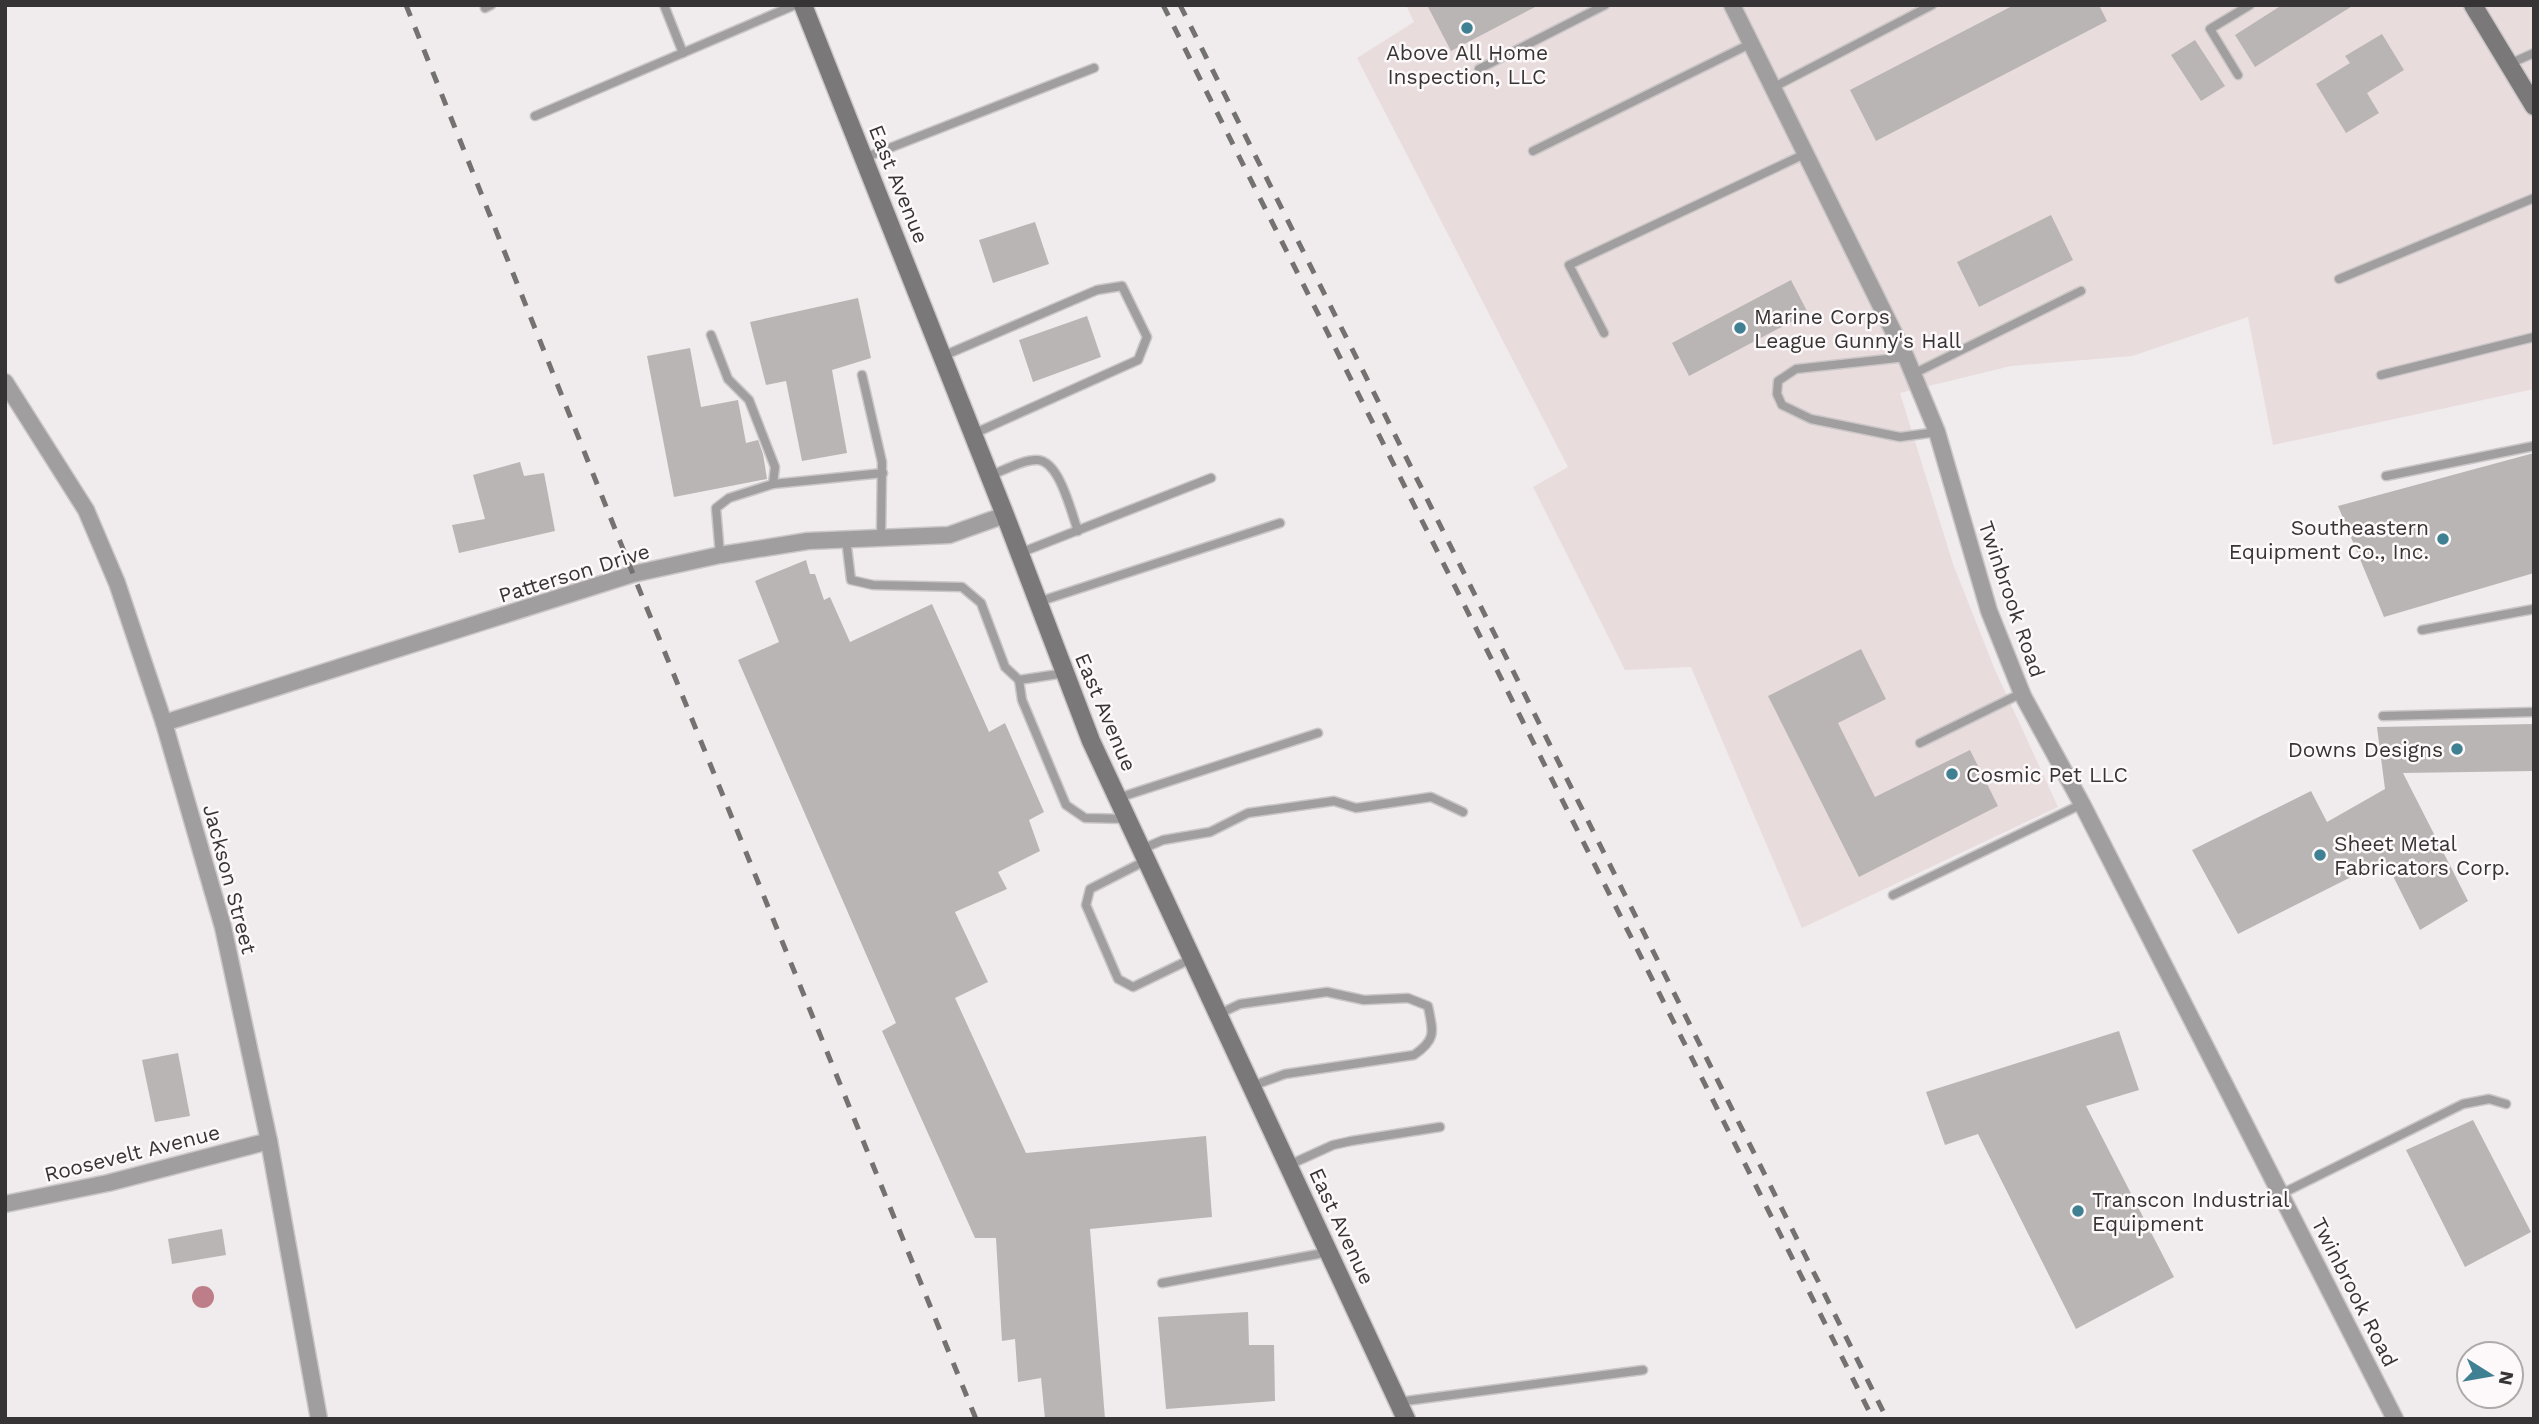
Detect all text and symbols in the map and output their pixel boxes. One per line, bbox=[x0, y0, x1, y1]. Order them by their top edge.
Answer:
marker: Above All Home Inspection, LLC bbox=[1459, 20, 1475, 36]
place label: Above All Home Inspection, LLC bbox=[1386, 40, 1548, 89]
street label: East Avenue bbox=[864, 121, 934, 247]
place label: Marine Corps League Gunny's Hall bbox=[1754, 304, 1962, 353]
marker: Marine Corps League Gunny's Hall bbox=[1732, 320, 1748, 336]
place label: Southeastern Equipment Co., Inc. bbox=[2229, 515, 2429, 564]
street label: Twinbrook Road bbox=[1973, 517, 2051, 681]
marker: Southeastern Equipment Co., Inc. bbox=[2435, 531, 2451, 547]
street label: Patterson Drive bbox=[495, 538, 653, 608]
street label: East Avenue bbox=[1070, 649, 1142, 775]
place label: Downs Designs bbox=[2288, 737, 2443, 762]
marker: Downs Designs bbox=[2449, 741, 2465, 757]
place label: Cosmic Pet LLC bbox=[1966, 762, 2128, 787]
marker: Cosmic Pet LLC bbox=[1944, 766, 1960, 782]
street label: Jackson Street bbox=[198, 801, 262, 957]
place label: Sheet Metal Fabricators Corp. bbox=[2334, 831, 2510, 880]
marker: Sheet Metal Fabricators Corp. bbox=[2312, 847, 2328, 863]
street label: Roosevelt Avenue bbox=[42, 1119, 222, 1187]
street label: East Avenue bbox=[1304, 1164, 1380, 1288]
place label: Transcon Industrial Equipment bbox=[2092, 1187, 2290, 1236]
marker: Transcon Industrial Equipment bbox=[2070, 1203, 2086, 1219]
street label: Twinbrook Road bbox=[2307, 1213, 2403, 1371]
north arrow bbox=[2455, 1340, 2525, 1410]
text: N bbox=[2494, 1369, 2519, 1387]

